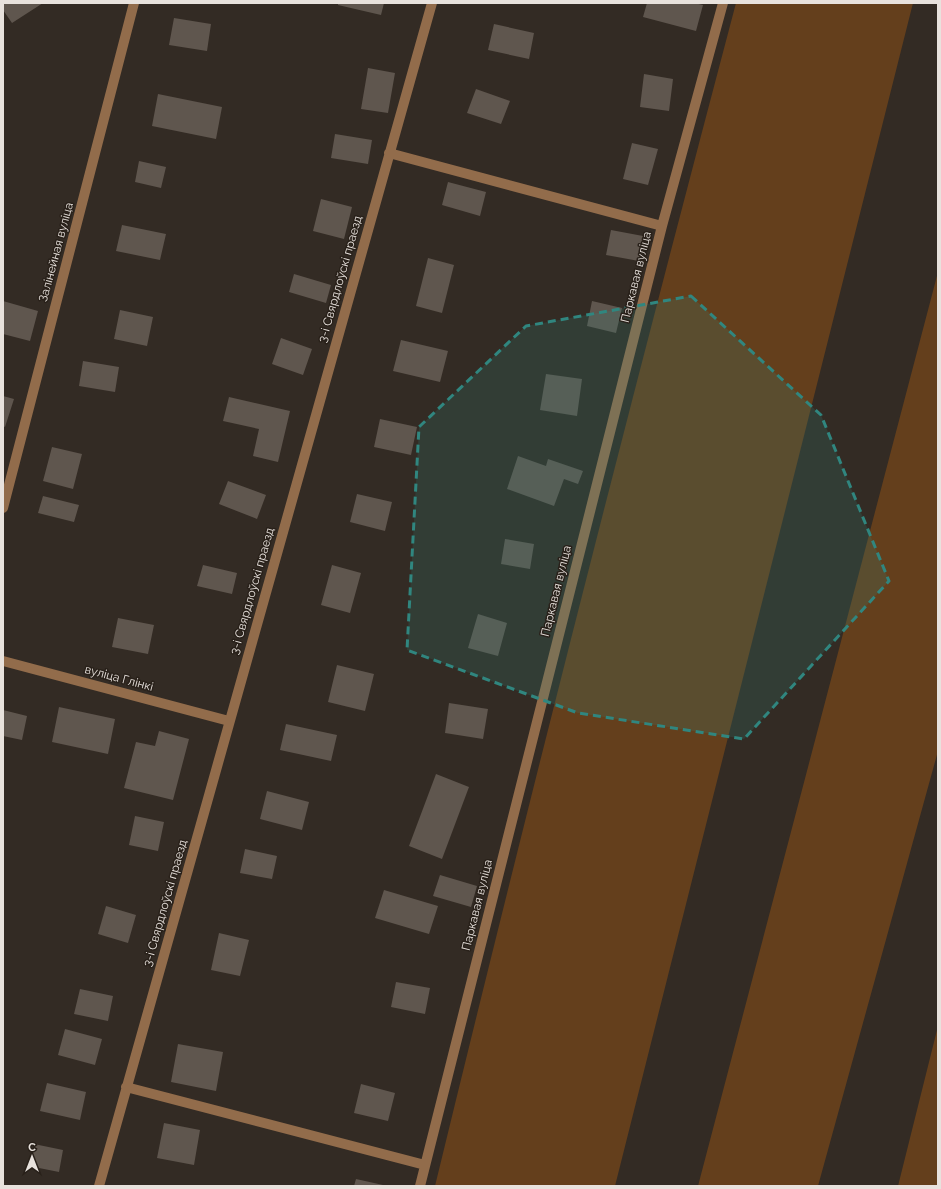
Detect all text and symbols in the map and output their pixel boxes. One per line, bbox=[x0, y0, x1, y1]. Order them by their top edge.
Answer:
street label: Залінейная вуліца bbox=[36, 201, 76, 303]
street label: 3-і Свярдлоўскі праезд bbox=[315, 214, 365, 344]
street label: Паркавая вуліца bbox=[618, 230, 654, 324]
street label: 3-і Свярдлоўскі праезд bbox=[227, 526, 277, 656]
street label: Паркавая вуліца bbox=[538, 544, 574, 638]
street label: вуліца Глінкі bbox=[83, 662, 155, 694]
street label: 3-і Свярдлоўскі праезд bbox=[140, 838, 190, 968]
street label: Паркавая вуліца bbox=[459, 858, 495, 952]
north arrow bbox=[12, 1137, 52, 1177]
text: С bbox=[28, 1141, 36, 1154]

